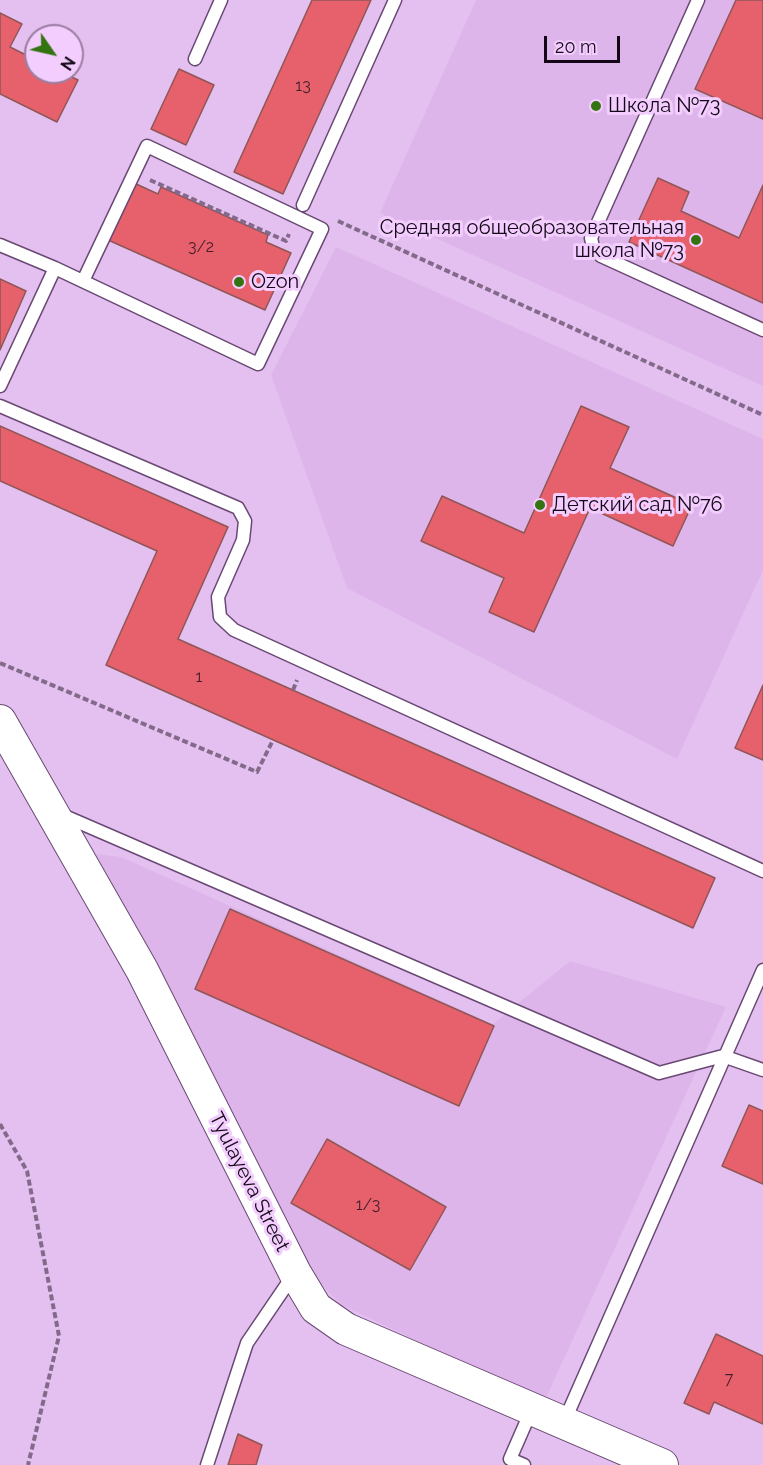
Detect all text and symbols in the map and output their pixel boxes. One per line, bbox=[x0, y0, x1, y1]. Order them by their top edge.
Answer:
north arrow bbox=[24, 24, 84, 84]
scale bar bbox=[547, 24, 624, 62]
text: 20 m bbox=[555, 36, 597, 57]
text: N bbox=[56, 53, 79, 74]
house number: 13 bbox=[295, 76, 311, 96]
place label: Школа №73 bbox=[608, 94, 720, 118]
marker: Школа №73 bbox=[589, 99, 603, 113]
place label: Средняя общеобразовательная школа №73 bbox=[380, 216, 684, 263]
marker: Средняя общеобразовательная школа №73 bbox=[689, 233, 703, 247]
house number: 3/2 bbox=[188, 237, 214, 257]
place label: Ozon bbox=[251, 270, 299, 294]
marker: Ozon bbox=[232, 275, 246, 289]
place label: Детский сад №76 bbox=[552, 493, 723, 517]
marker: Детский сад №76 bbox=[533, 498, 547, 512]
house number: 1 bbox=[196, 667, 202, 687]
street label: Tyulayeva Street bbox=[204, 1108, 294, 1256]
house number: 1/3 bbox=[356, 1195, 380, 1215]
house number: 7 bbox=[725, 1369, 733, 1389]

